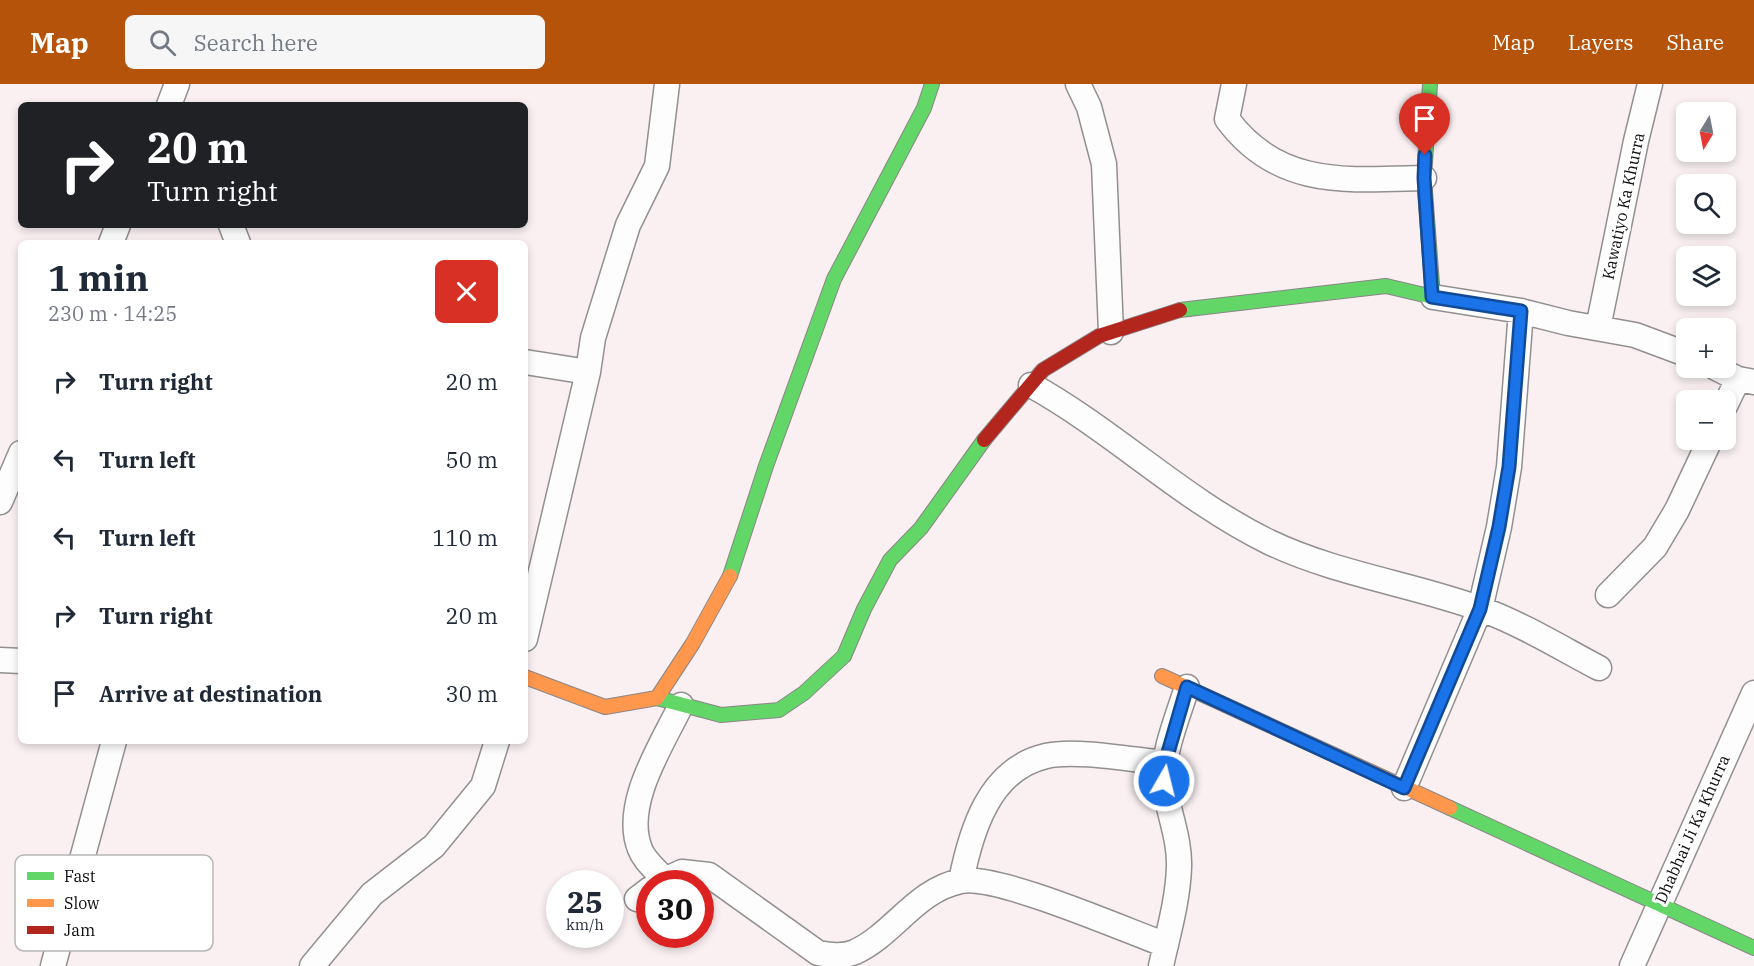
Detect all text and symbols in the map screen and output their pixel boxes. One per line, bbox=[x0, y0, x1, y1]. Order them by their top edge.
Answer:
search box bbox=[125, 15, 545, 69]
text: Map bbox=[30, 24, 89, 61]
icon: search bbox=[146, 26, 179, 59]
text: Search here bbox=[194, 28, 318, 57]
text: Map bbox=[1492, 28, 1535, 56]
text: Layers bbox=[1568, 28, 1634, 56]
text: Share bbox=[1667, 28, 1724, 56]
pin bbox=[1399, 93, 1450, 155]
icon: arrive bbox=[1408, 102, 1441, 135]
north arrow bbox=[1676, 102, 1736, 162]
map controls bbox=[1676, 102, 1736, 450]
text: 20 m bbox=[147, 120, 248, 175]
icon: right bbox=[48, 126, 126, 204]
street label: Kawatiyo Ka Khurra bbox=[1598, 130, 1648, 281]
text: Turn right bbox=[147, 173, 278, 208]
button: search bbox=[1676, 174, 1736, 234]
button: layers bbox=[1676, 246, 1736, 306]
text: 1 min bbox=[48, 254, 149, 301]
button: close bbox=[435, 260, 498, 323]
text: 230 m · 14:25 bbox=[48, 300, 177, 327]
button: + bbox=[1676, 318, 1736, 378]
icon: right bbox=[48, 365, 81, 398]
text: Turn right bbox=[99, 367, 213, 396]
text: 20 m bbox=[446, 367, 498, 396]
button: − bbox=[1676, 390, 1736, 450]
icon: left bbox=[48, 443, 81, 476]
text: Turn left bbox=[99, 445, 195, 474]
text: 50 m bbox=[446, 445, 498, 474]
icon: left bbox=[48, 521, 81, 554]
text: Turn left bbox=[99, 523, 195, 552]
text: 110 m bbox=[432, 523, 498, 552]
icon: right bbox=[48, 599, 81, 632]
text: Turn right bbox=[99, 601, 213, 630]
text: 20 m bbox=[446, 601, 498, 630]
icon: arrive bbox=[48, 677, 81, 710]
text: Arrive at destination bbox=[99, 679, 322, 708]
text: 30 m bbox=[446, 679, 498, 708]
position arrow bbox=[1132, 749, 1196, 813]
street label: Dhabhai Ji Ka Khurra bbox=[1650, 751, 1734, 906]
legend bbox=[15, 855, 213, 951]
text: Fast bbox=[64, 866, 96, 886]
speed limit sign: 30 bbox=[636, 870, 714, 948]
text: 25 bbox=[567, 882, 603, 921]
text: Slow bbox=[64, 893, 100, 913]
text: km/h bbox=[566, 915, 604, 934]
text: Jam bbox=[64, 920, 95, 940]

